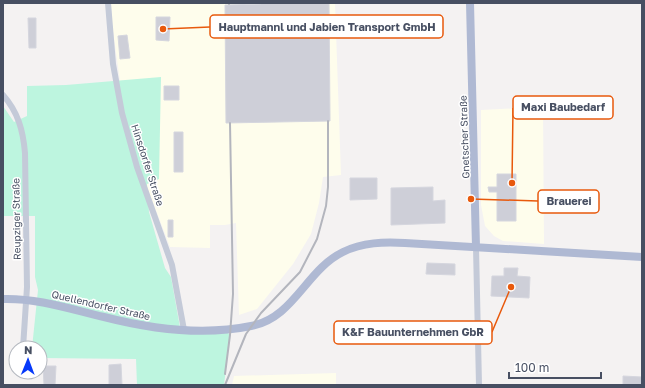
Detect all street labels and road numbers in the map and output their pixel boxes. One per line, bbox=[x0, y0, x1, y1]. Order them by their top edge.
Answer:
street label: Gnetscher Straße bbox=[457, 95, 471, 179]
street label: Hinsdorfer Straße bbox=[129, 123, 167, 207]
street label: Reupziger Straße bbox=[9, 178, 23, 260]
street label: Quellendorfer Straße bbox=[51, 288, 152, 322]

